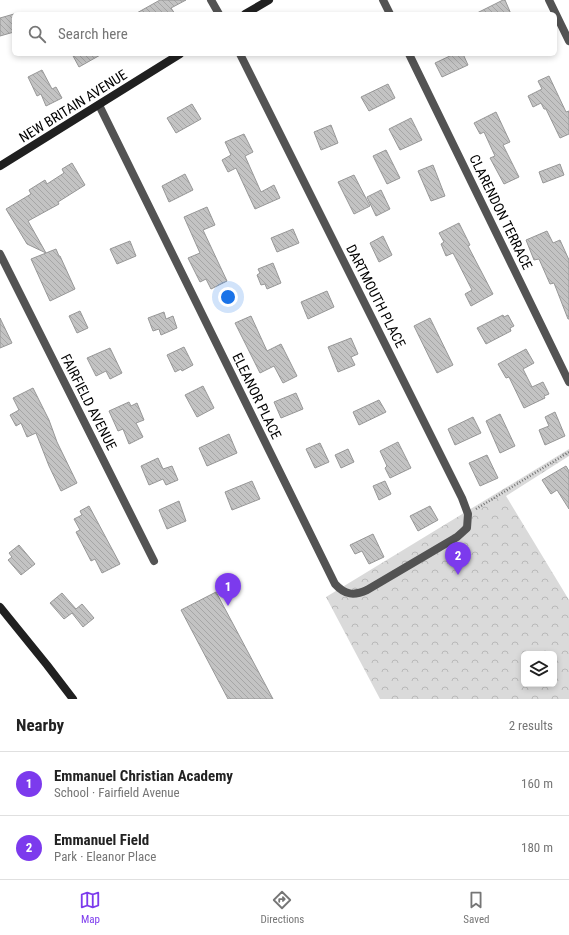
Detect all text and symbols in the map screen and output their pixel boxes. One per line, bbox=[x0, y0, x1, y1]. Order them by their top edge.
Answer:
search box bbox=[12, 12, 557, 56]
icon: search bbox=[26, 23, 48, 45]
text: Search here bbox=[58, 25, 128, 43]
street label: NEW BRITAIN AVENUE bbox=[16, 66, 130, 146]
street label: CLARENDON TERRACE bbox=[466, 152, 536, 272]
street label: DARTMOUTH PLACE bbox=[343, 242, 409, 350]
your location bbox=[218, 287, 238, 307]
street label: ELEANOR PLACE bbox=[229, 350, 285, 442]
street label: FAIRFIELD AVENUE bbox=[58, 351, 120, 453]
pin: 2 bbox=[445, 542, 471, 575]
pin: 1 bbox=[215, 573, 241, 606]
map controls bbox=[521, 651, 557, 687]
button: layers bbox=[521, 651, 557, 687]
text: Nearby bbox=[16, 715, 64, 735]
text: 2 results bbox=[509, 718, 553, 733]
text: Emmanuel Christian Academy bbox=[54, 767, 233, 785]
text: 1 bbox=[26, 776, 32, 791]
text: 160 m bbox=[521, 776, 553, 791]
text: School · Fairfield Avenue bbox=[54, 785, 180, 800]
text: Emmanuel Field bbox=[54, 831, 149, 849]
text: 2 bbox=[26, 840, 32, 855]
text: 180 m bbox=[521, 840, 553, 855]
text: Park · Eleanor Place bbox=[54, 849, 156, 864]
tab: Map bbox=[79, 889, 101, 926]
tab: Directions bbox=[260, 889, 304, 926]
tab: Saved bbox=[463, 889, 490, 926]

